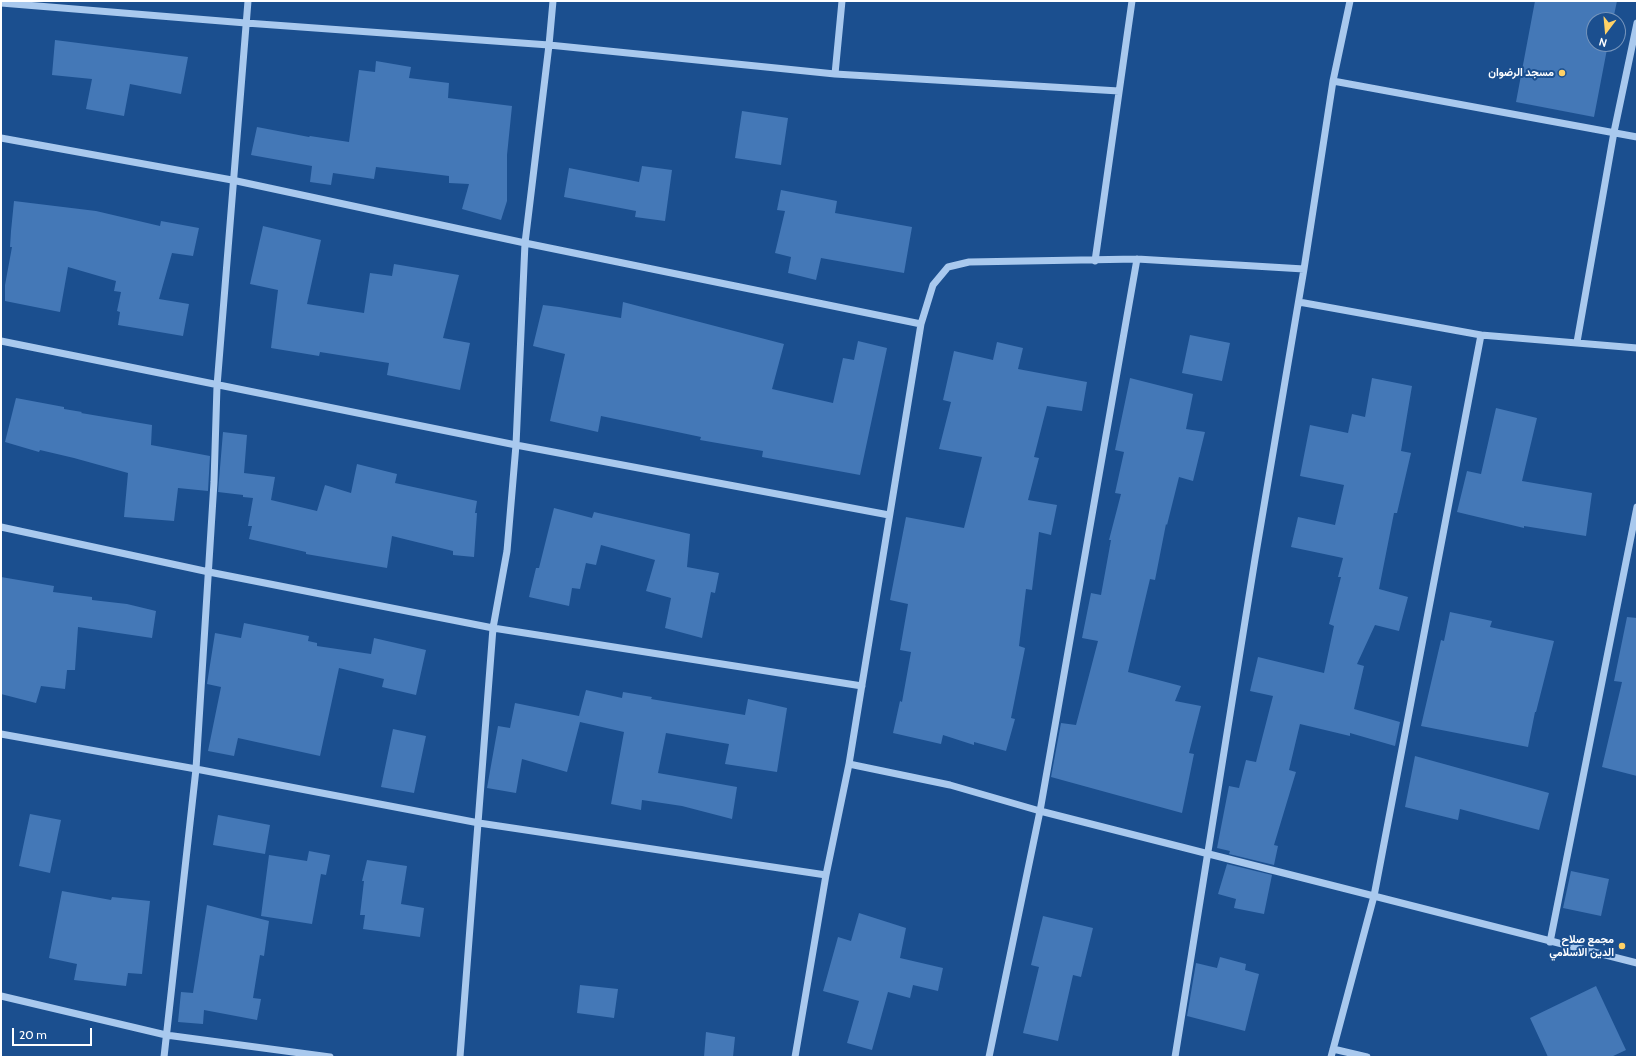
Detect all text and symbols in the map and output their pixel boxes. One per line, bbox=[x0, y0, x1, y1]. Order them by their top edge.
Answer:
north arrow bbox=[1586, 12, 1626, 52]
text: N bbox=[1597, 35, 1609, 50]
place label: مسجد الرضوان bbox=[1488, 66, 1554, 80]
marker: مسجد الرضوان bbox=[1557, 68, 1567, 78]
place label: مجمع صلاح الدين الاسلامي bbox=[1549, 933, 1614, 959]
marker: مجمع صلاح الدين الاسلامي bbox=[1617, 941, 1627, 951]
scale bar bbox=[14, 1020, 94, 1046]
text: 20 m bbox=[19, 1027, 47, 1042]

